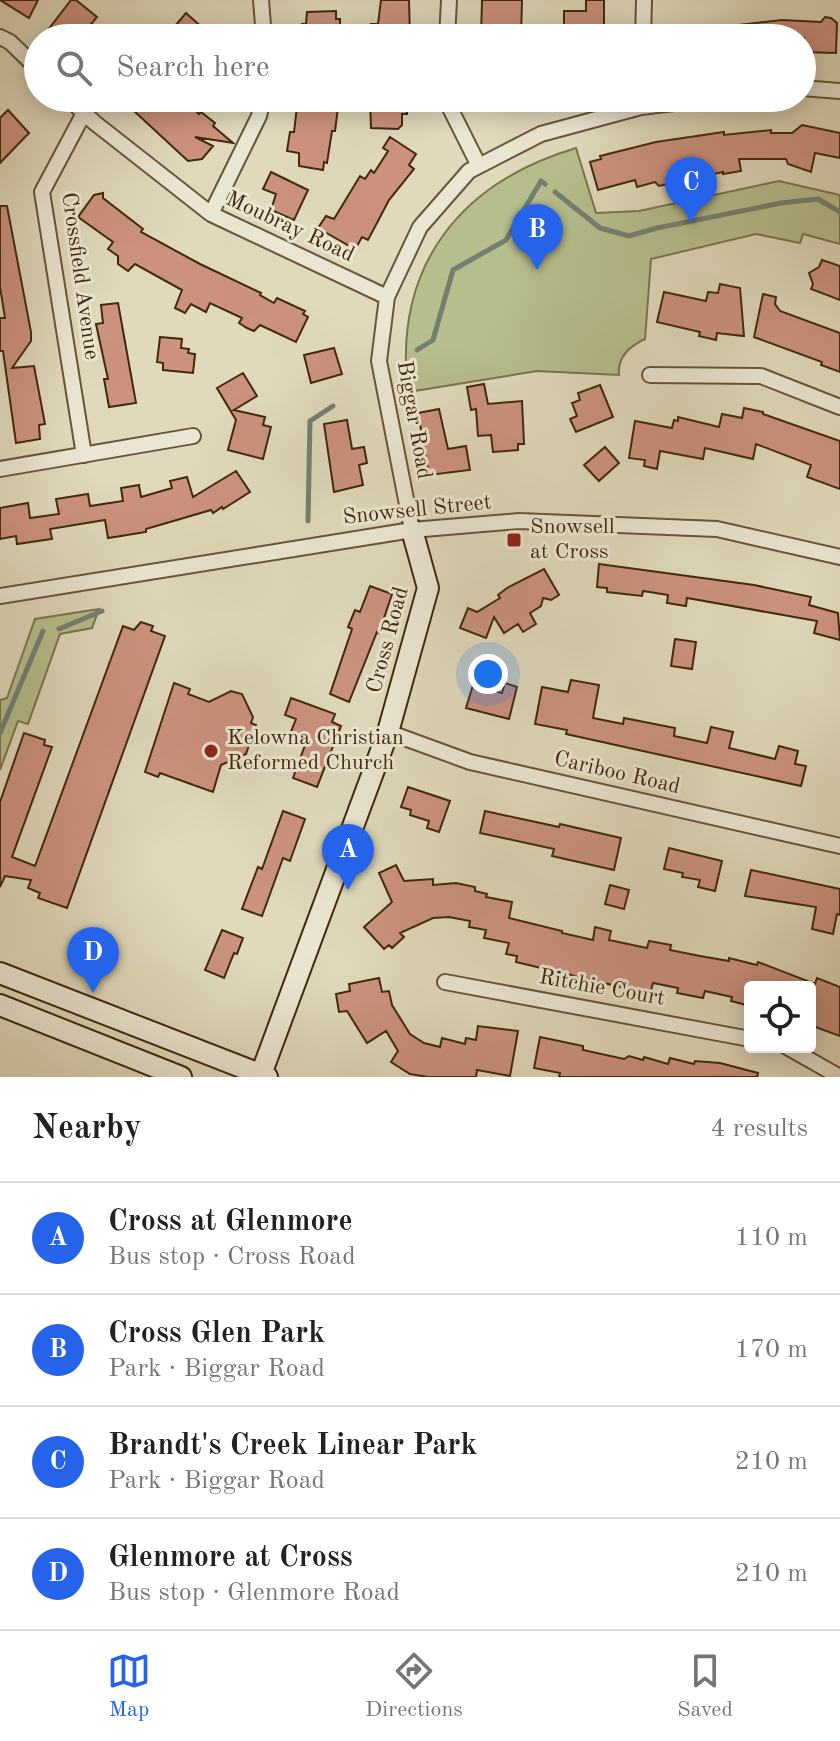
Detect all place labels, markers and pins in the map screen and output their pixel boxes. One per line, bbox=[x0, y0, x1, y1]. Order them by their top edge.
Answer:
pin: C bbox=[665, 157, 717, 223]
pin: B bbox=[511, 204, 563, 270]
place label: Snowsell at Cross bbox=[530, 516, 615, 563]
marker: Snowsell at Cross bbox=[505, 531, 523, 549]
place label: Kelowna Christian Reformed Church bbox=[227, 727, 404, 774]
marker: Kelowna Christian Reformed Church bbox=[202, 742, 220, 760]
pin: A bbox=[322, 824, 374, 890]
pin: D bbox=[67, 927, 119, 993]

